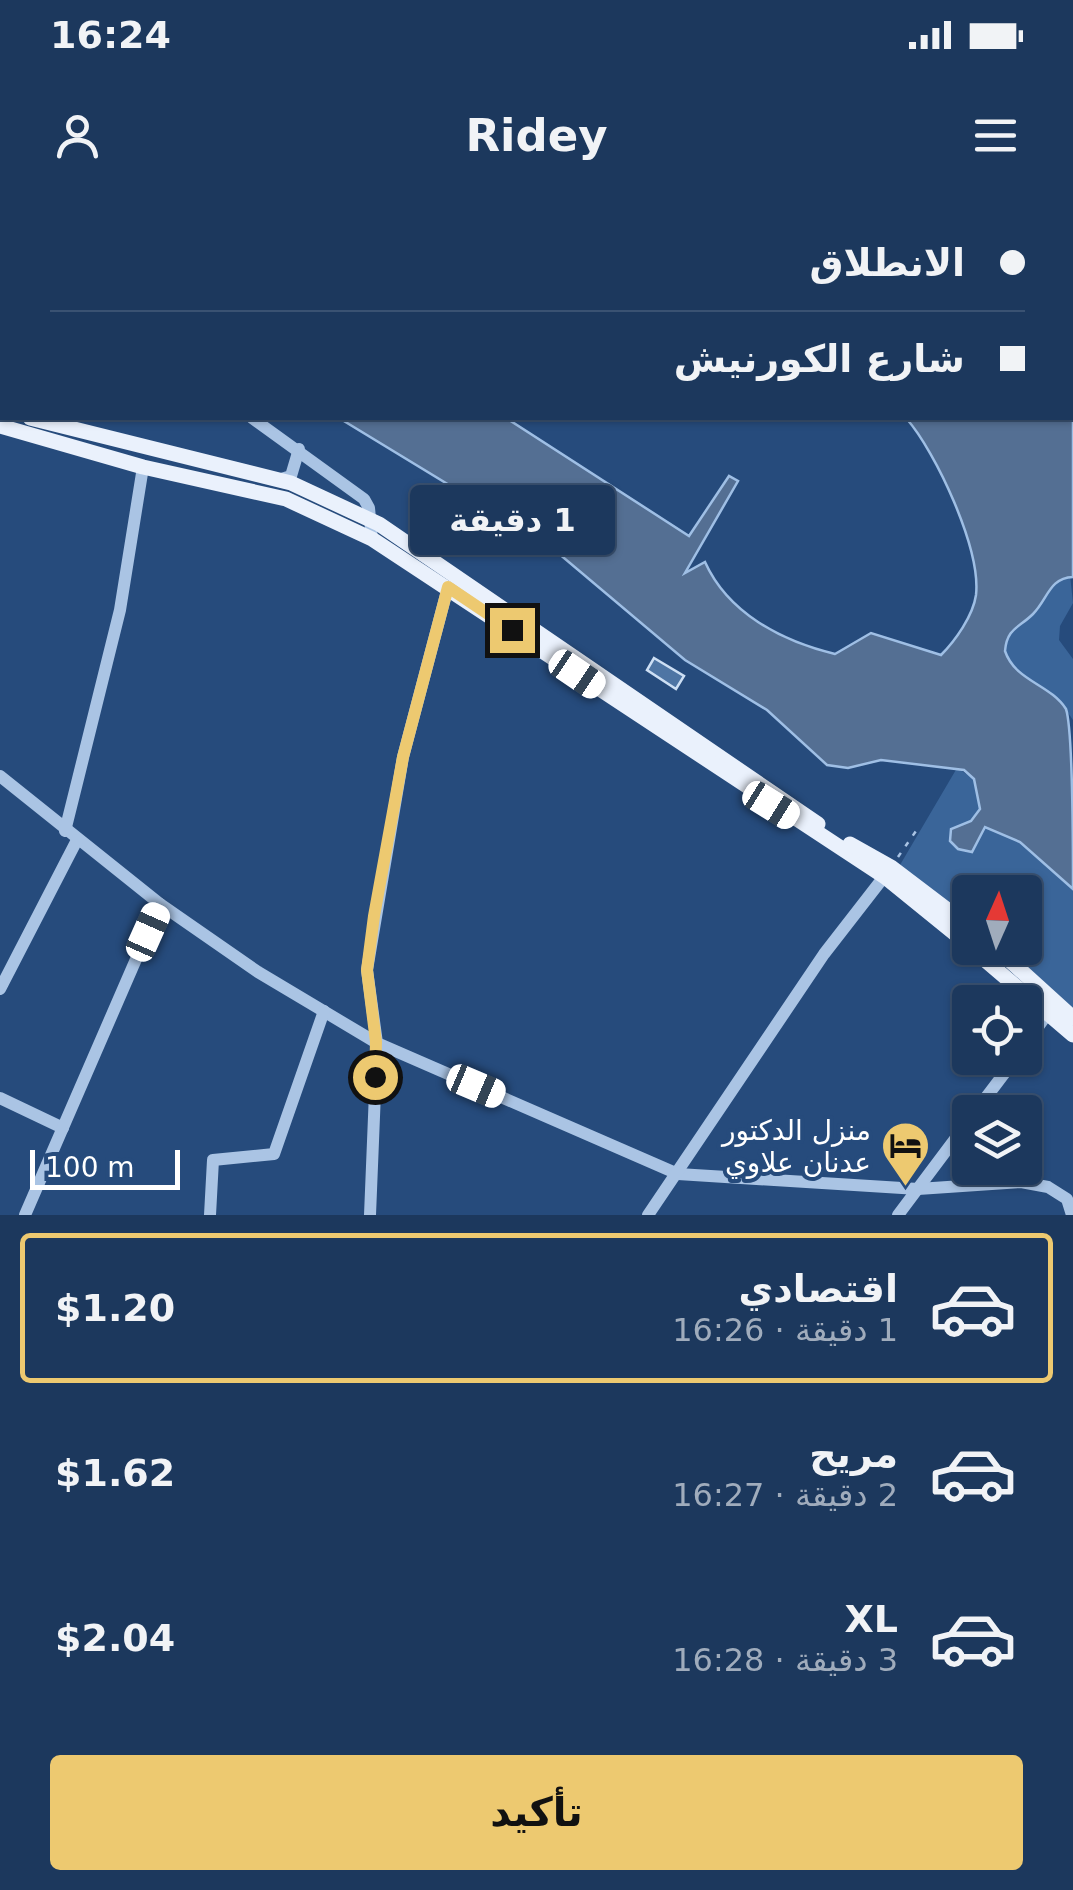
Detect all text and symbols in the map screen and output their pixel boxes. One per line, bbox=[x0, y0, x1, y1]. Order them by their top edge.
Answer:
text: 16:24 bbox=[50, 13, 171, 57]
icon: person bbox=[50, 108, 105, 163]
icon: menu bbox=[968, 108, 1023, 163]
text: Ridey bbox=[465, 109, 608, 162]
text: الانطلاق bbox=[810, 241, 965, 285]
text: شارع الكورنيش bbox=[674, 337, 965, 381]
callout: 1 دقيقة bbox=[410, 485, 614, 555]
text: 1 دقيقة bbox=[449, 501, 576, 539]
route end bbox=[490, 608, 535, 653]
car bbox=[544, 645, 610, 703]
car bbox=[738, 776, 804, 834]
north arrow bbox=[952, 875, 1042, 965]
map controls bbox=[952, 875, 1042, 1185]
car bbox=[122, 898, 174, 966]
button: locate bbox=[952, 985, 1042, 1075]
route start bbox=[353, 1055, 398, 1100]
car bbox=[443, 1060, 509, 1112]
button: layers bbox=[952, 1095, 1042, 1185]
place label: منزل الدكتور عدنان علاوي bbox=[720, 1114, 871, 1179]
hotel icon: منزل الدكتور عدنان علاوي bbox=[880, 1120, 932, 1188]
scale bar bbox=[30, 1145, 180, 1190]
text: 100 m bbox=[45, 1151, 135, 1184]
icon: car bbox=[928, 1263, 1018, 1353]
text: اقتصادي bbox=[739, 1267, 898, 1311]
text: $1.20 bbox=[55, 1286, 175, 1330]
text: 1 دقيقة · 16:26 bbox=[672, 1311, 898, 1349]
icon: car bbox=[928, 1428, 1018, 1518]
text: مريح bbox=[809, 1432, 898, 1476]
text: $1.62 bbox=[55, 1451, 175, 1495]
text: 2 دقيقة · 16:27 bbox=[672, 1476, 898, 1514]
icon: car bbox=[928, 1593, 1018, 1683]
text: XL bbox=[844, 1597, 898, 1641]
text: $2.04 bbox=[55, 1616, 175, 1660]
text: 3 دقيقة · 16:28 bbox=[672, 1641, 898, 1679]
button: تأكيد bbox=[50, 1755, 1023, 1870]

